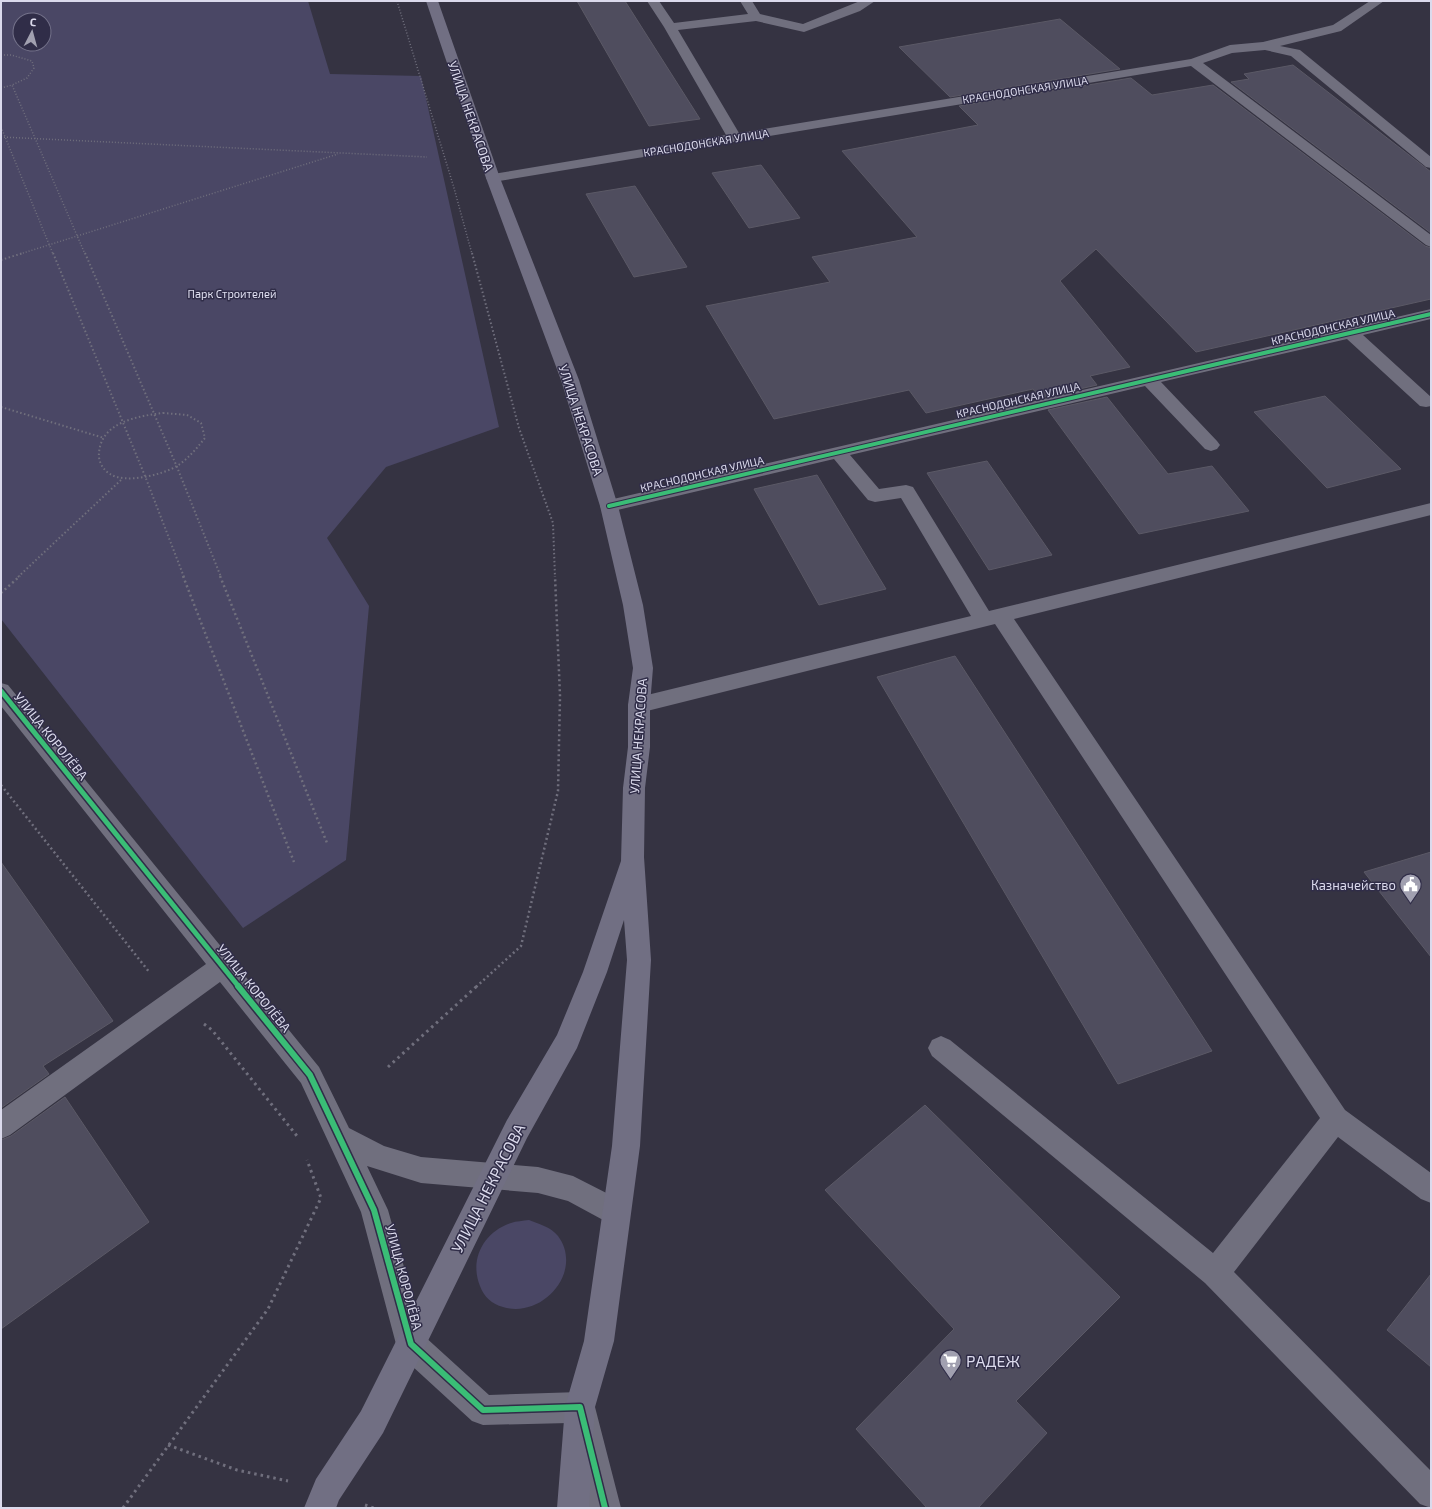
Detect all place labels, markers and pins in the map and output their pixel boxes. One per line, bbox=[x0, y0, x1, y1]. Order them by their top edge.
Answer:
public building icon: Казначейство bbox=[1398, 872, 1424, 905]
place label: Казначейство bbox=[1311, 877, 1396, 893]
supermarket icon: РАДЕЖ bbox=[937, 1348, 963, 1381]
place label: РАДЕЖ bbox=[966, 1351, 1020, 1370]

